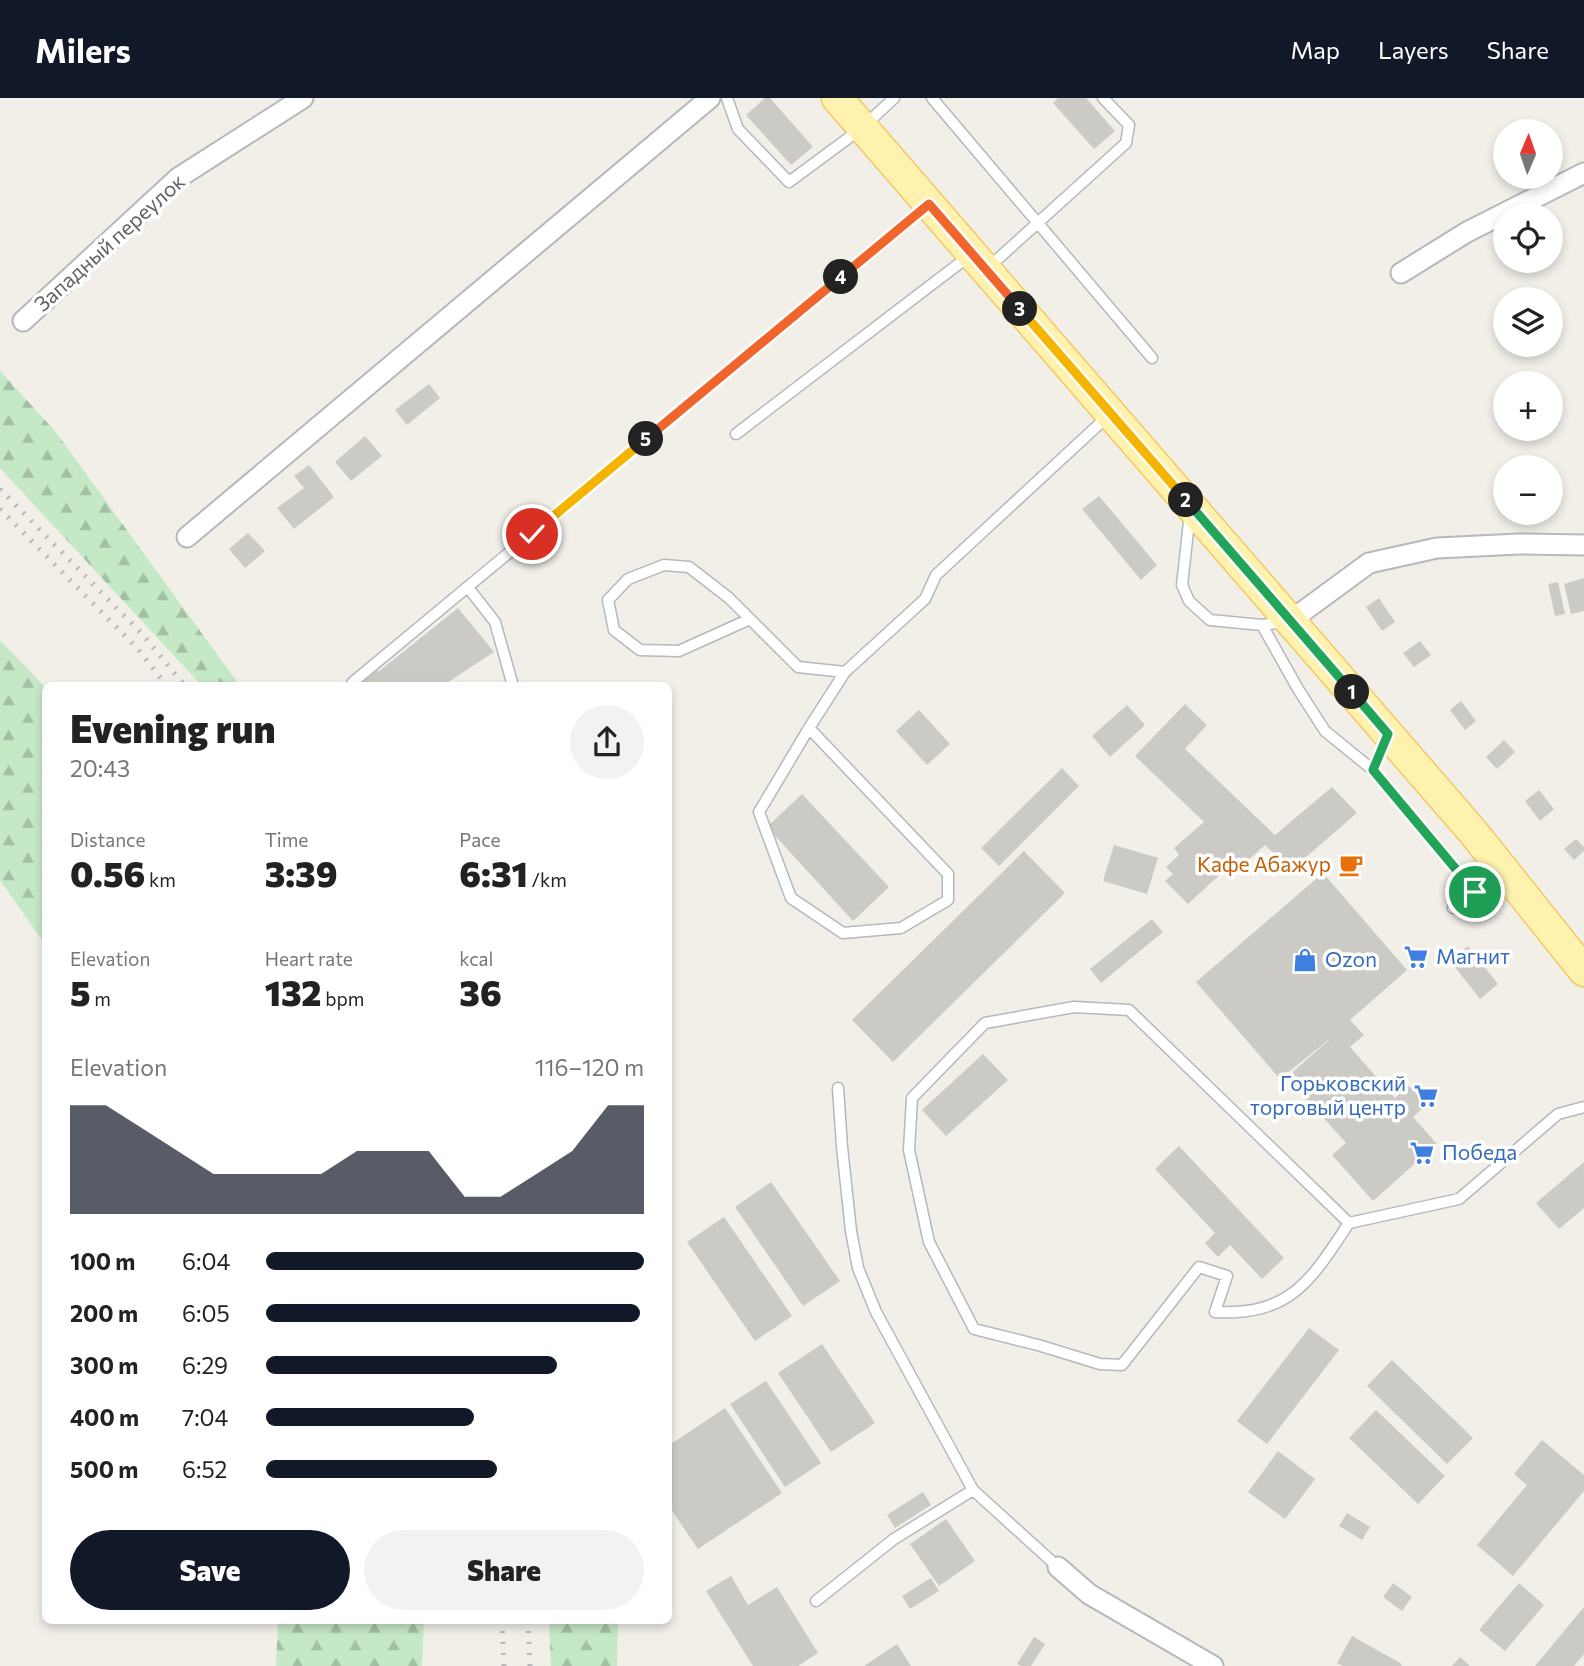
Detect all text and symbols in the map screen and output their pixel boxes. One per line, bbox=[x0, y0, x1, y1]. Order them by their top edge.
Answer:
text: Milers bbox=[35, 29, 131, 70]
text: Map bbox=[1291, 35, 1340, 64]
text: Layers bbox=[1378, 35, 1449, 64]
text: Share bbox=[1487, 35, 1549, 64]
north arrow bbox=[1493, 119, 1563, 189]
map controls bbox=[1493, 119, 1563, 525]
street label: Западный переулок bbox=[29, 168, 189, 316]
button: locate bbox=[1493, 203, 1563, 273]
pin: 4 bbox=[824, 260, 858, 294]
text: 4 bbox=[835, 265, 846, 288]
button: layers bbox=[1493, 287, 1563, 357]
pin: 3 bbox=[1002, 292, 1038, 326]
text: 3 bbox=[1014, 297, 1025, 320]
button: + bbox=[1493, 371, 1563, 441]
pin: 5 bbox=[628, 422, 664, 456]
text: 5 bbox=[640, 427, 651, 450]
button: − bbox=[1493, 455, 1563, 525]
pin: 2 bbox=[1168, 482, 1204, 518]
text: 2 bbox=[1180, 488, 1191, 511]
pin bbox=[502, 504, 562, 564]
icon: check bbox=[513, 515, 551, 553]
pin: 1 bbox=[1334, 674, 1370, 710]
text: 1 bbox=[1347, 680, 1356, 703]
text: Evening run bbox=[70, 704, 276, 751]
button: share bbox=[570, 705, 644, 779]
text: 20:43 bbox=[70, 754, 130, 782]
text: Distance bbox=[70, 828, 146, 851]
text: Time bbox=[265, 828, 308, 851]
text: Pace bbox=[459, 828, 501, 851]
text: 0.56 bbox=[70, 851, 145, 894]
text: 3:39 bbox=[265, 851, 338, 894]
text: 6:31 bbox=[459, 851, 528, 894]
place label: Кафе Абажур bbox=[1197, 851, 1331, 876]
cafe icon: Кафе Абажур bbox=[1337, 851, 1365, 879]
pin bbox=[1445, 862, 1505, 922]
text: km bbox=[145, 868, 176, 891]
text: /km bbox=[528, 868, 567, 891]
icon: arrive bbox=[1456, 873, 1494, 911]
supermarket icon: Магнит bbox=[1402, 943, 1430, 971]
place label: Магнит bbox=[1436, 943, 1510, 968]
shop icon: Ozon bbox=[1291, 946, 1319, 974]
place label: Ozon bbox=[1325, 946, 1377, 971]
text: Elevation bbox=[70, 947, 150, 970]
text: Heart rate bbox=[265, 947, 353, 970]
text: kcal bbox=[459, 947, 493, 970]
text: 5 bbox=[70, 970, 91, 1013]
text: 132 bbox=[265, 970, 322, 1013]
text: 36 bbox=[459, 970, 502, 1013]
text: m bbox=[91, 987, 111, 1010]
text: bpm bbox=[322, 987, 364, 1010]
text: Elevation bbox=[70, 1053, 167, 1081]
text: 116–120 m bbox=[535, 1053, 644, 1081]
place label: Горьковский торговый центр bbox=[1250, 1070, 1406, 1119]
supermarket icon: Горьковский торговый центр bbox=[1412, 1082, 1440, 1110]
supermarket icon: Победа bbox=[1408, 1139, 1436, 1167]
place label: Победа bbox=[1442, 1139, 1517, 1164]
text: 100 m bbox=[70, 1247, 135, 1275]
text: 6:04 bbox=[182, 1247, 230, 1275]
text: 200 m bbox=[70, 1299, 138, 1327]
text: 6:05 bbox=[182, 1299, 230, 1327]
text: 300 m bbox=[70, 1351, 138, 1379]
text: 6:29 bbox=[182, 1351, 228, 1379]
text: 400 m bbox=[70, 1403, 139, 1431]
text: 7:04 bbox=[182, 1403, 228, 1431]
text: 500 m bbox=[70, 1455, 138, 1483]
text: 6:52 bbox=[182, 1455, 227, 1483]
button: Save bbox=[70, 1530, 350, 1610]
button: Share bbox=[364, 1530, 644, 1610]

